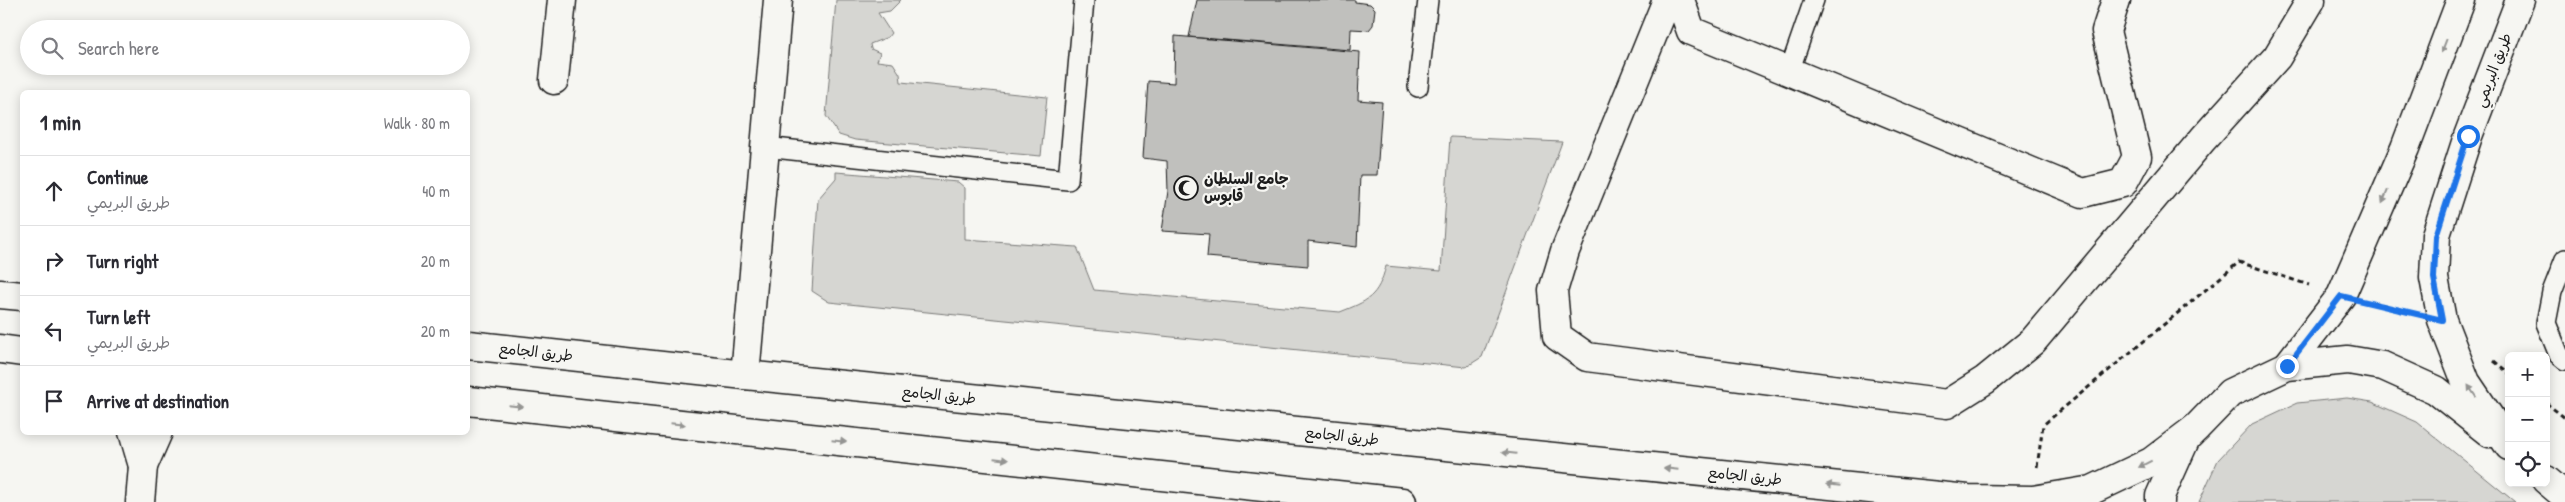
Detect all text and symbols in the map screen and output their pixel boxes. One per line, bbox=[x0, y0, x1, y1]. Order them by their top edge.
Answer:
search box bbox=[20, 20, 470, 75]
street label: طريق البريمي bbox=[2469, 30, 2519, 111]
icon: search bbox=[38, 34, 66, 62]
text: Search here bbox=[78, 35, 159, 61]
one-way arrow bbox=[2440, 38, 2447, 53]
text: 1 min bbox=[40, 108, 81, 137]
text: Walk · 80 m bbox=[384, 112, 450, 134]
route start bbox=[2457, 125, 2480, 148]
text: Continue bbox=[87, 164, 148, 190]
place label: جامع السلطان قابوس bbox=[1204, 168, 1289, 206]
mosque icon: جامع السلطان قابوس bbox=[1173, 175, 1199, 201]
icon: ahead bbox=[40, 177, 68, 205]
text: 40 m bbox=[422, 180, 450, 202]
one-way arrow bbox=[2380, 190, 2388, 204]
text: طريق البريمي bbox=[87, 191, 170, 213]
icon: right bbox=[40, 247, 68, 275]
text: Turn right bbox=[87, 248, 158, 274]
text: 20 m bbox=[421, 250, 450, 272]
text: Turn left bbox=[87, 304, 150, 330]
icon: left bbox=[40, 317, 68, 345]
text: 20 m bbox=[421, 320, 450, 342]
text: طريق البريمي bbox=[87, 331, 170, 353]
street label: طريق الجامع bbox=[498, 337, 574, 367]
map controls bbox=[2505, 352, 2550, 487]
button: + bbox=[2505, 352, 2550, 397]
route end bbox=[2276, 355, 2299, 378]
street label: طريق الجامع bbox=[901, 380, 977, 410]
one-way arrow bbox=[2467, 384, 2477, 398]
icon: arrive bbox=[40, 387, 68, 415]
text: Arrive at destination bbox=[87, 388, 229, 414]
button: − bbox=[2505, 397, 2550, 442]
one-way arrow bbox=[508, 402, 524, 410]
one-way arrow bbox=[670, 420, 686, 428]
street label: طريق الجامع bbox=[1304, 421, 1380, 451]
one-way arrow bbox=[831, 437, 847, 445]
button: locate bbox=[2505, 442, 2550, 487]
one-way arrow bbox=[1501, 448, 1517, 456]
one-way arrow bbox=[993, 455, 1009, 463]
one-way arrow bbox=[2138, 460, 2153, 468]
street label: طريق الجامع bbox=[1707, 461, 1783, 491]
one-way arrow bbox=[1663, 465, 1679, 473]
one-way arrow bbox=[1824, 481, 1840, 489]

